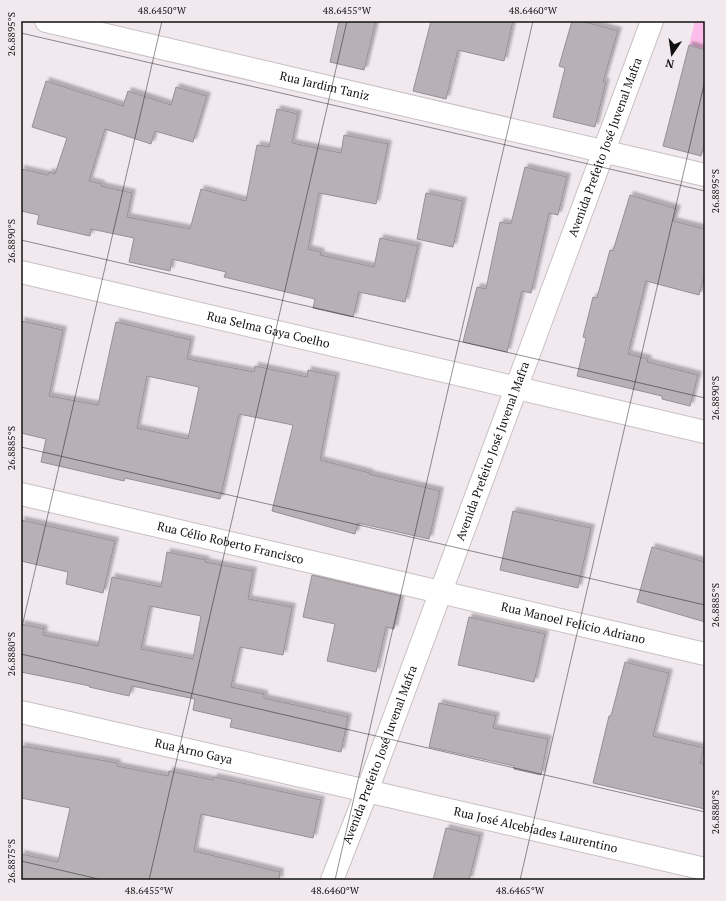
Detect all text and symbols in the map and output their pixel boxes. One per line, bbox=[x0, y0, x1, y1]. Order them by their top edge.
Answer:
text: 48.6450°W bbox=[138, 4, 187, 17]
text: 48.6455°W bbox=[323, 4, 372, 17]
text: 48.6460°W bbox=[509, 4, 558, 17]
text: 26.8895°S bbox=[5, 12, 18, 56]
north arrow bbox=[652, 34, 692, 74]
street label: Avenida Prefeito José Juvenal Mafra bbox=[565, 55, 645, 239]
text: N bbox=[663, 56, 675, 72]
street label: Rua Jardim Taniz bbox=[278, 68, 371, 103]
text: 26.8895°S bbox=[709, 169, 722, 213]
text: 26.8890°S bbox=[5, 219, 18, 263]
street label: Rua Selma Gaya Coelho bbox=[205, 308, 332, 351]
street label: Avenida Prefeito José Juvenal Mafra bbox=[452, 359, 532, 543]
text: 26.8890°S bbox=[709, 376, 722, 420]
text: 26.8885°S bbox=[5, 426, 18, 470]
street label: Rua Célio Roberto Francisco bbox=[156, 518, 306, 567]
text: 26.8885°S bbox=[709, 583, 722, 627]
street label: Rua Manoel Felício Adriano bbox=[500, 599, 647, 647]
text: 26.8880°S bbox=[5, 632, 18, 676]
street label: Avenida Prefeito José Juvenal Mafra bbox=[339, 663, 420, 846]
street label: Rua Arno Gaya bbox=[153, 735, 234, 767]
text: 26.8880°S bbox=[709, 790, 722, 834]
street label: Rua José Alcebíades Laurentino bbox=[452, 803, 619, 856]
text: 26.8875°S bbox=[5, 839, 18, 883]
text: 48.6455°W bbox=[125, 884, 174, 897]
text: 48.6460°W bbox=[311, 884, 360, 897]
text: 48.6465°W bbox=[496, 884, 545, 897]

